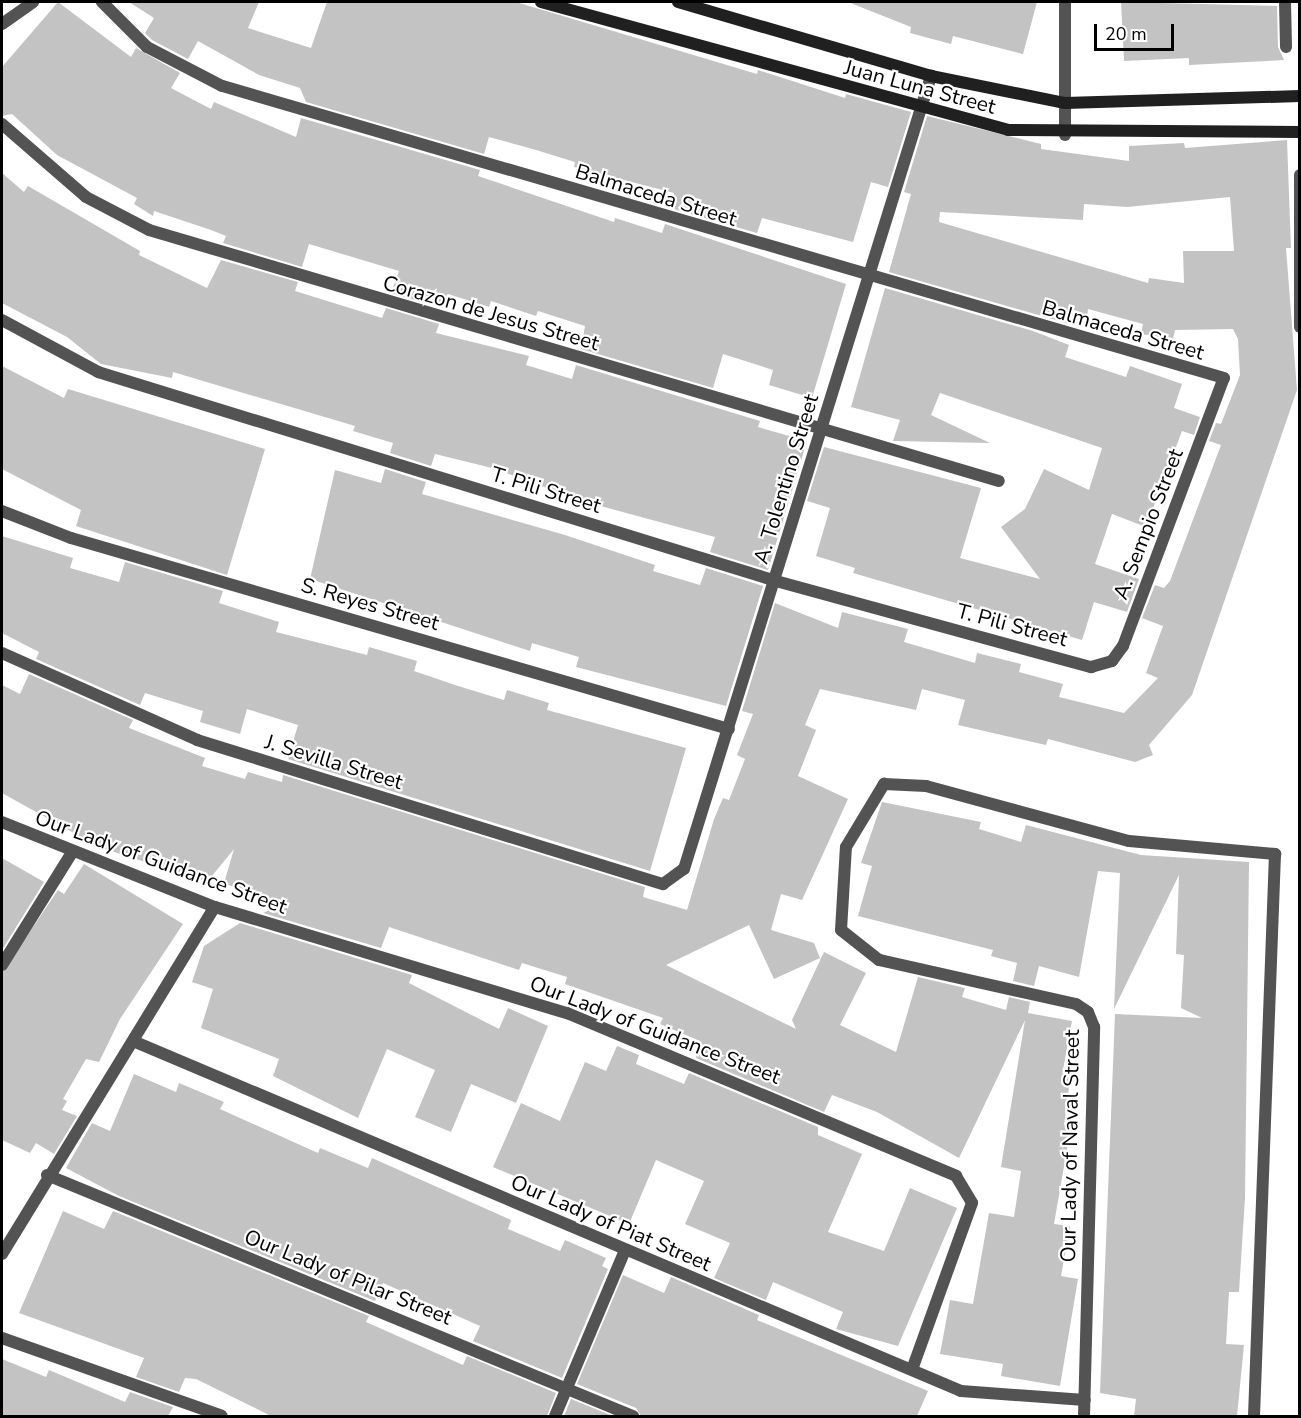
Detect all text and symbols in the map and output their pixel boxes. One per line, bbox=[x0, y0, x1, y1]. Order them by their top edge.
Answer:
scale bar bbox=[1097, 12, 1176, 50]
text: 20 m bbox=[1105, 22, 1147, 46]
street label: Juan Luna Street bbox=[842, 55, 998, 119]
street label: Balmaceda Street bbox=[572, 158, 740, 232]
street label: Corazon de Jesus Street bbox=[380, 270, 602, 356]
street label: Balmaceda Street bbox=[1039, 295, 1207, 365]
street label: A. Tolentino Street bbox=[748, 391, 824, 567]
street label: A. Sempio Street bbox=[1108, 445, 1188, 603]
street label: T. Pili Street bbox=[488, 461, 604, 519]
street label: S. Reyes Street bbox=[298, 572, 442, 636]
street label: T. Pili Street bbox=[954, 598, 1070, 652]
street label: J. Sevilla Street bbox=[262, 729, 406, 795]
street label: Our Lady of Guidance Street bbox=[32, 805, 290, 919]
street label: Our Lady of Guidance Street bbox=[526, 971, 784, 1089]
street label: Our Lady of Naval Street bbox=[1055, 1029, 1085, 1263]
street label: Our Lady of Piat Street bbox=[507, 1169, 715, 1277]
street label: Our Lady of Pilar Street bbox=[241, 1224, 455, 1330]

